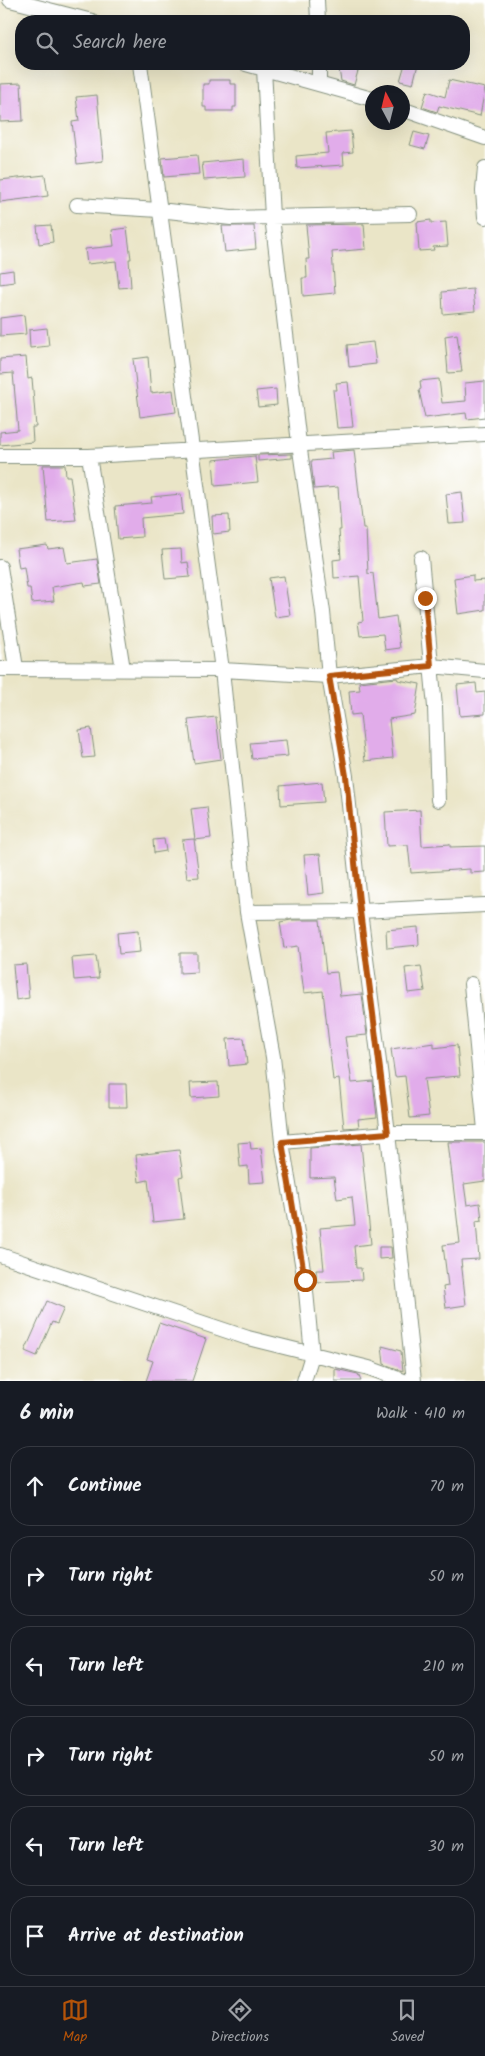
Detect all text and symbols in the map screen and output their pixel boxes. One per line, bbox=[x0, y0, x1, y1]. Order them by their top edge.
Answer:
search box bbox=[15, 15, 470, 70]
text: Search here bbox=[73, 28, 167, 58]
icon: search bbox=[33, 29, 61, 57]
north arrow bbox=[365, 85, 410, 130]
route end bbox=[414, 587, 437, 610]
route start bbox=[294, 1269, 317, 1292]
text: 6 min bbox=[20, 1397, 74, 1430]
text: Walk · 410 m bbox=[376, 1401, 465, 1426]
text: Continue bbox=[68, 1471, 141, 1501]
icon: ahead bbox=[21, 1472, 49, 1500]
text: 70 m bbox=[429, 1474, 464, 1499]
text: Turn right bbox=[68, 1561, 153, 1591]
icon: right bbox=[21, 1562, 49, 1590]
text: 50 m bbox=[428, 1564, 464, 1589]
text: Turn left bbox=[68, 1651, 143, 1681]
icon: left bbox=[21, 1652, 49, 1680]
text: 210 m bbox=[423, 1654, 464, 1679]
text: Turn right bbox=[68, 1741, 153, 1771]
icon: right bbox=[21, 1742, 49, 1770]
text: 50 m bbox=[428, 1744, 464, 1769]
text: Turn left bbox=[68, 1831, 143, 1861]
icon: left bbox=[21, 1832, 49, 1860]
text: 30 m bbox=[428, 1834, 464, 1859]
text: Arrive at destination bbox=[68, 1921, 244, 1951]
icon: arrive bbox=[21, 1922, 49, 1950]
tab: Map bbox=[61, 1996, 89, 2048]
tab: Directions bbox=[211, 1996, 269, 2048]
tab: Saved bbox=[391, 1996, 424, 2048]

